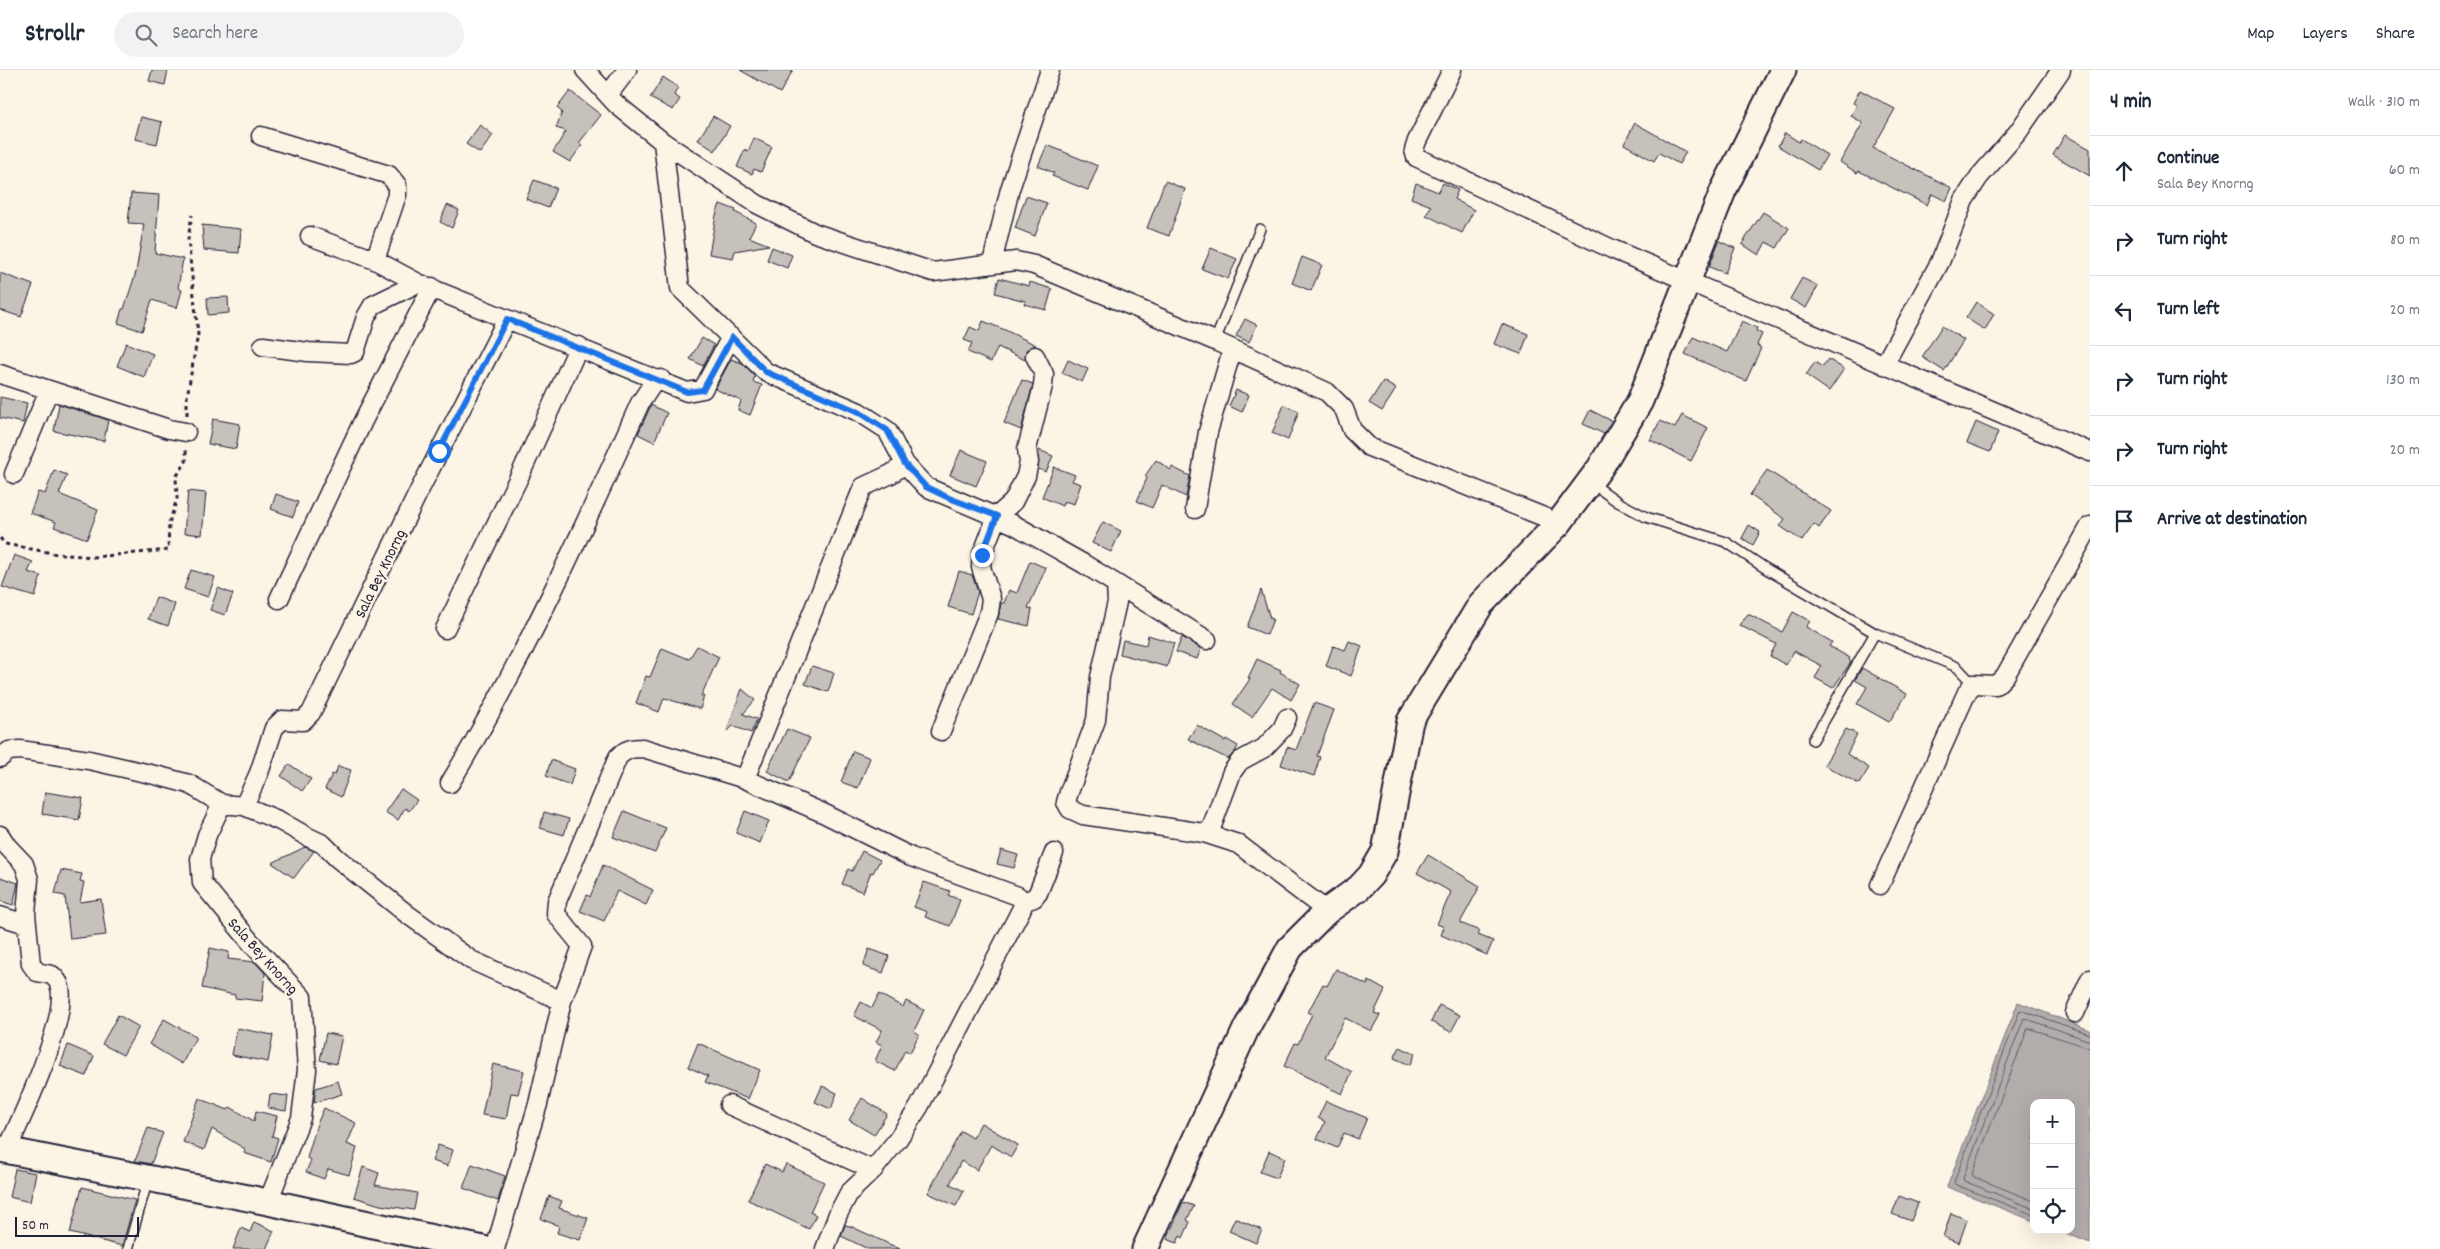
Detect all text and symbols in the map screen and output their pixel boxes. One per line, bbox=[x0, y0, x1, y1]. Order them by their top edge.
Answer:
search box bbox=[114, 12, 464, 57]
text: Strollr bbox=[25, 18, 84, 52]
icon: search bbox=[132, 21, 160, 49]
text: Search here bbox=[172, 21, 258, 48]
text: Map bbox=[2247, 22, 2274, 47]
text: Layers bbox=[2302, 22, 2348, 47]
text: Share bbox=[2376, 22, 2415, 47]
text: 4 min bbox=[2110, 88, 2152, 118]
text: Walk · 310 m bbox=[2348, 91, 2420, 114]
text: Continue bbox=[2157, 146, 2219, 173]
icon: ahead bbox=[2110, 157, 2138, 185]
text: 60 m bbox=[2389, 159, 2420, 182]
text: Sala Bey Knorng bbox=[2157, 173, 2254, 196]
icon: right bbox=[2110, 227, 2138, 255]
text: Turn right bbox=[2157, 227, 2228, 254]
text: 80 m bbox=[2390, 229, 2420, 252]
icon: left bbox=[2110, 297, 2138, 325]
text: Turn left bbox=[2157, 297, 2220, 324]
text: 20 m bbox=[2390, 299, 2420, 322]
icon: right bbox=[2110, 367, 2138, 395]
text: Turn right bbox=[2157, 367, 2228, 394]
text: 130 m bbox=[2386, 369, 2420, 392]
icon: right bbox=[2110, 437, 2138, 465]
text: Turn right bbox=[2157, 437, 2228, 464]
text: 20 m bbox=[2390, 439, 2420, 462]
route start bbox=[428, 440, 451, 463]
icon: arrive bbox=[2110, 507, 2138, 535]
text: Arrive at destination bbox=[2157, 507, 2307, 534]
street label: Sala Bey Knorng bbox=[350, 526, 413, 623]
route end bbox=[971, 544, 994, 567]
street label: Sala Bey Knorng bbox=[221, 913, 303, 1000]
map controls bbox=[2030, 1099, 2075, 1234]
button: + bbox=[2030, 1099, 2075, 1144]
button: − bbox=[2030, 1144, 2075, 1189]
button: locate bbox=[2030, 1189, 2075, 1234]
scale bar bbox=[15, 1214, 139, 1237]
text: 50 m bbox=[22, 1216, 49, 1236]

